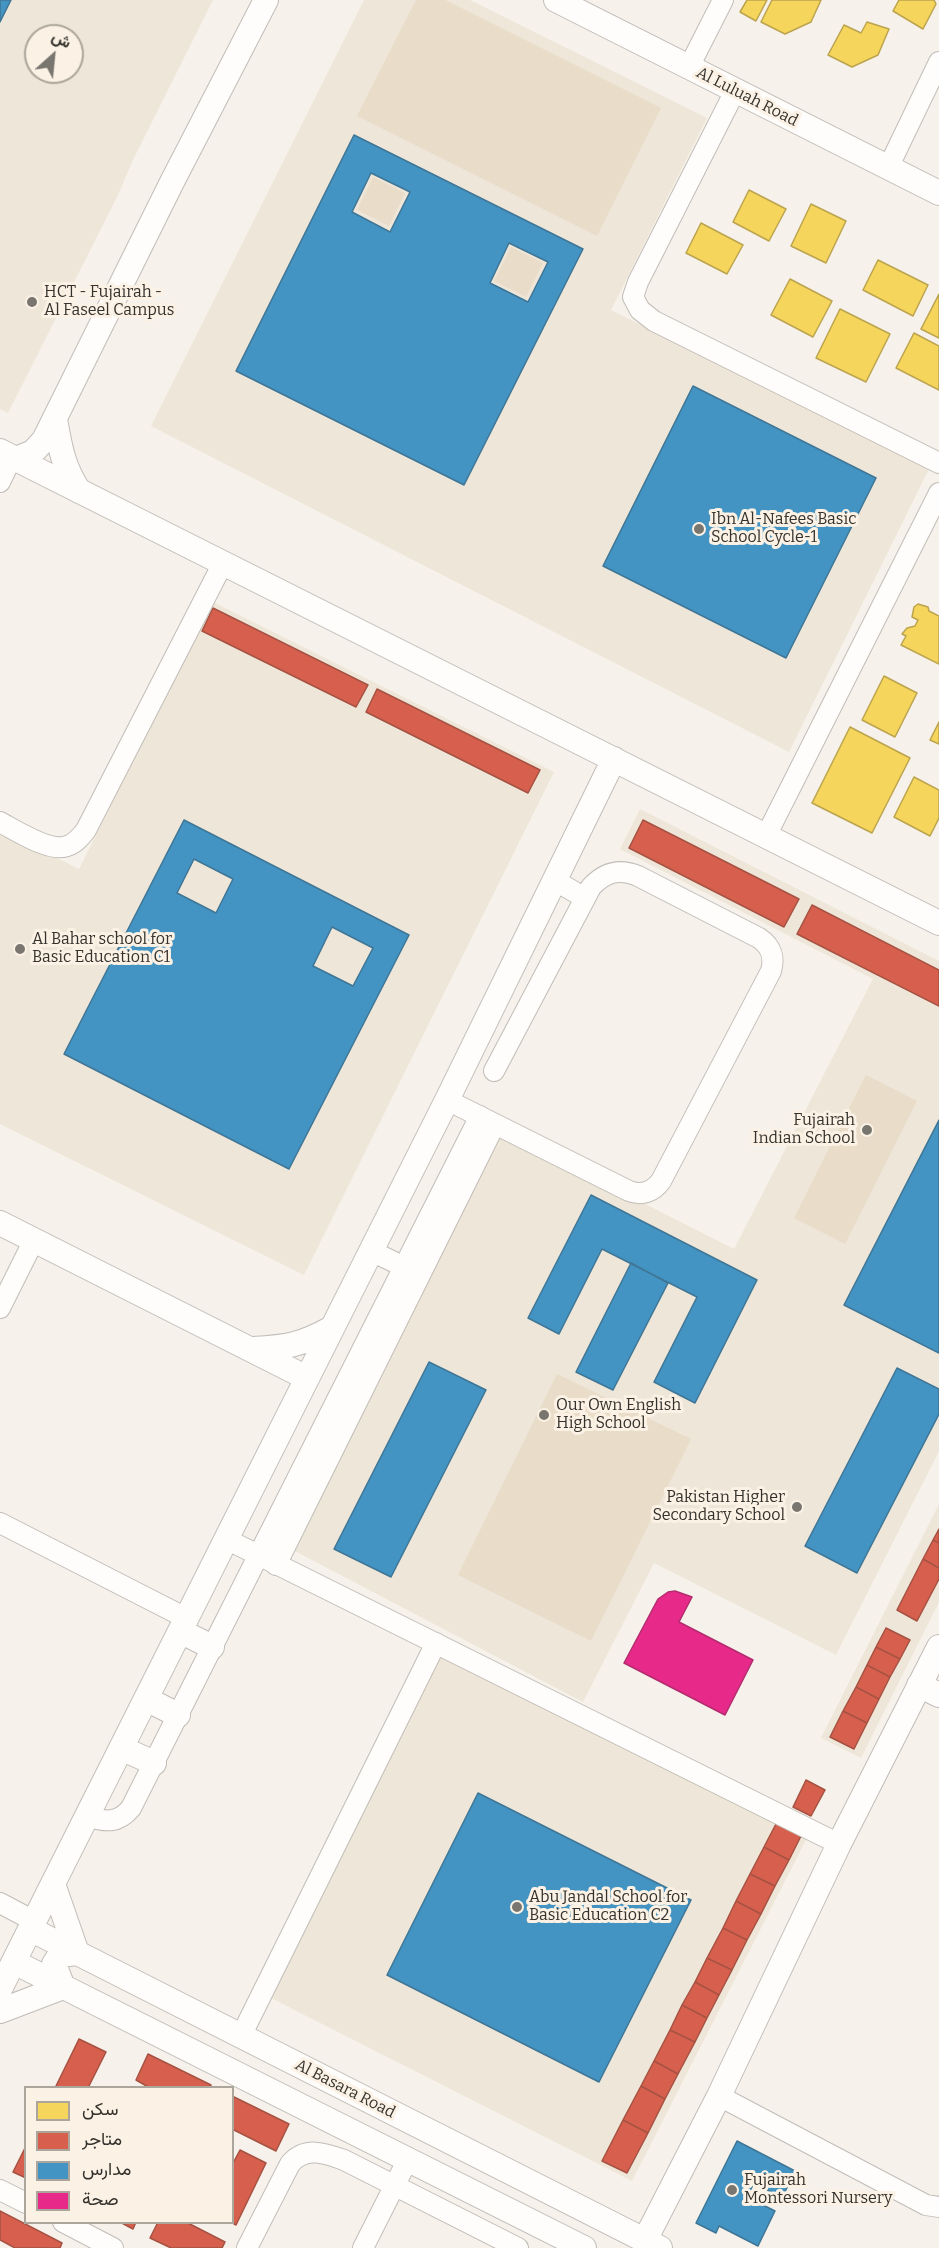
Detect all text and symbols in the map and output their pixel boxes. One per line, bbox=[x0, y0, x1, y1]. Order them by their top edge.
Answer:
north arrow bbox=[24, 24, 84, 84]
text: ش bbox=[49, 26, 74, 52]
street label: Al Luluah Road bbox=[693, 63, 801, 131]
place label: HCT - Fujairah - Al Faseel Campus bbox=[44, 283, 174, 321]
marker: HCT - Fujairah - Al Faseel Campus bbox=[25, 295, 39, 309]
place label: Ibn Al-Nafees Basic School Cycle-1 bbox=[711, 510, 856, 548]
marker: Ibn Al-Nafees Basic School Cycle-1 bbox=[692, 522, 706, 536]
place label: Al Bahar school for Basic Education C1 bbox=[32, 930, 172, 968]
marker: Al Bahar school for Basic Education C1 bbox=[13, 942, 27, 956]
place label: Fujairah Indian School bbox=[753, 1111, 855, 1149]
marker: Fujairah Indian School bbox=[860, 1123, 874, 1137]
place label: Our Own English High School bbox=[556, 1396, 681, 1434]
marker: Our Own English High School bbox=[537, 1408, 551, 1422]
place label: Pakistan Higher Secondary School bbox=[652, 1488, 785, 1526]
marker: Pakistan Higher Secondary School bbox=[790, 1500, 804, 1514]
place label: Abu Jandal School for Basic Education C2 bbox=[529, 1888, 687, 1926]
marker: Abu Jandal School for Basic Education C2 bbox=[510, 1900, 524, 1914]
street label: Al Basara Road bbox=[292, 2055, 398, 2123]
legend bbox=[24, 2086, 234, 2224]
text: سكن bbox=[82, 2098, 118, 2120]
text: متاجر bbox=[82, 2128, 122, 2150]
text: مدارس bbox=[82, 2158, 131, 2180]
place label: Fujairah Montessori Nursery bbox=[744, 2171, 893, 2209]
marker: Fujairah Montessori Nursery bbox=[725, 2183, 739, 2197]
text: صحة bbox=[82, 2188, 119, 2210]

